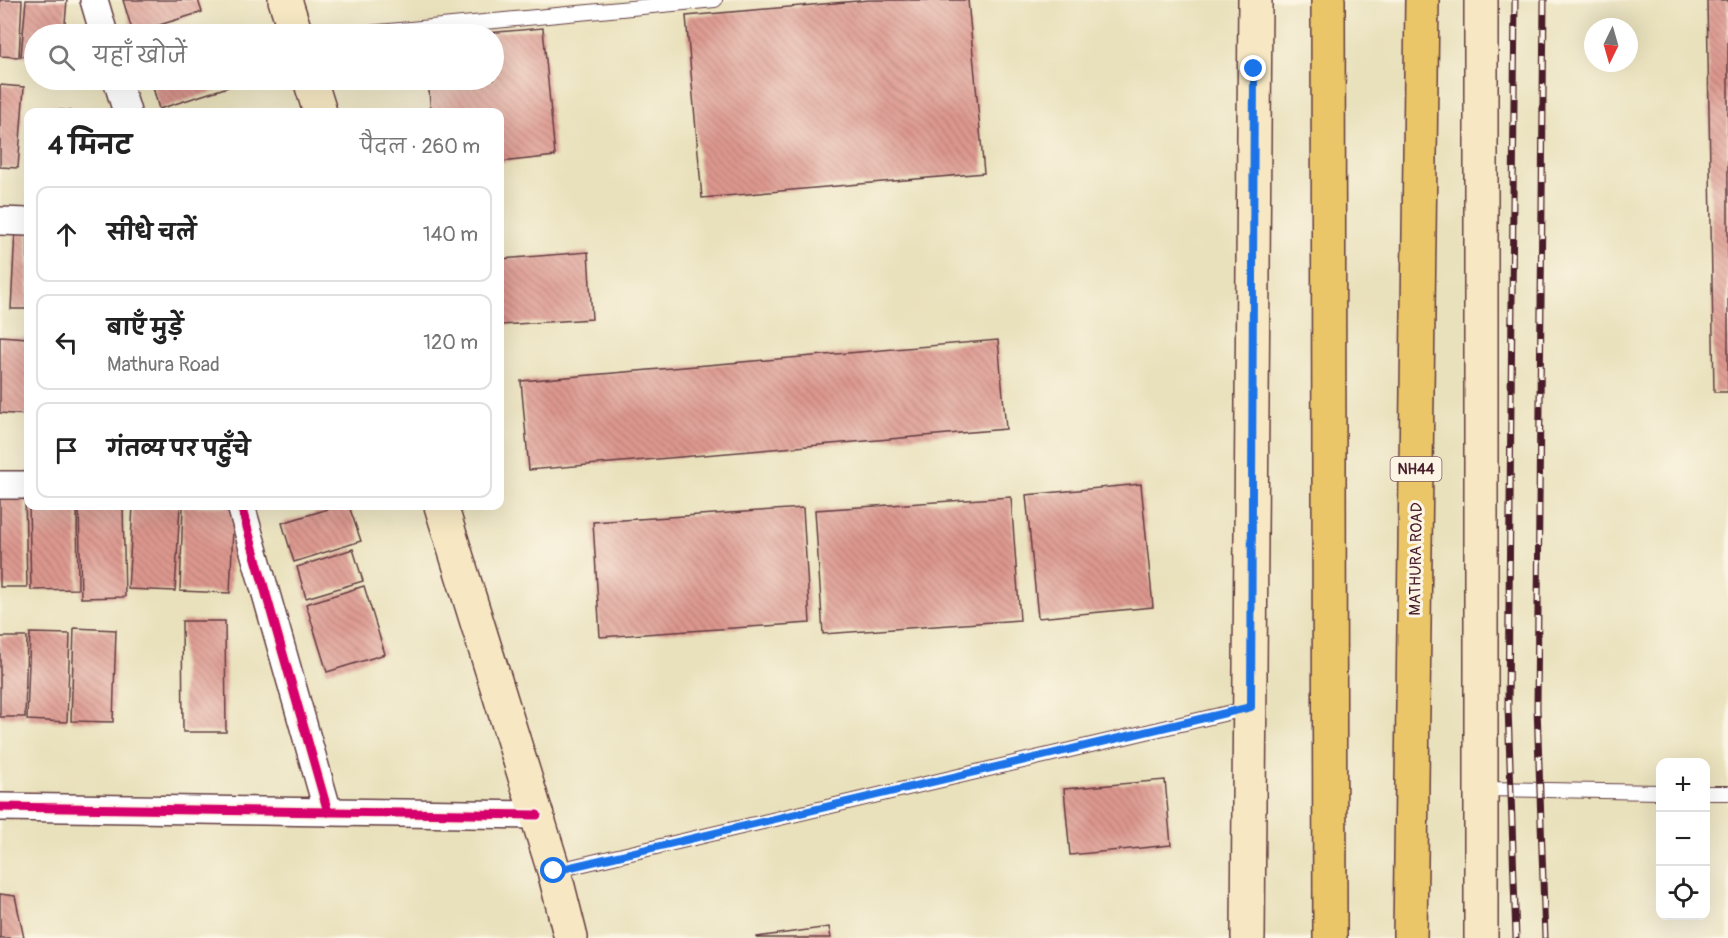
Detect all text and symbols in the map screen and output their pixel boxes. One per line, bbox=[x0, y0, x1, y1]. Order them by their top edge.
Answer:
north arrow bbox=[1584, 18, 1638, 72]
search box bbox=[24, 24, 504, 90]
icon: search bbox=[45, 41, 78, 74]
text: यहाँ खोजें bbox=[93, 42, 187, 70]
route end bbox=[1240, 55, 1266, 81]
text: 4 मिनट bbox=[48, 130, 132, 162]
text: पैदल · 260 m bbox=[360, 134, 480, 159]
icon: ahead bbox=[50, 218, 83, 251]
text: सीधे चलें bbox=[107, 219, 196, 247]
text: 140 m bbox=[423, 222, 478, 247]
text: बाएँ मुड़ें bbox=[107, 314, 183, 342]
icon: left bbox=[50, 326, 83, 359]
text: 120 m bbox=[423, 330, 478, 355]
text: Mathura Road bbox=[107, 352, 220, 377]
icon: arrive bbox=[50, 434, 83, 467]
text: गंतव्य पर पहुँचे bbox=[107, 435, 250, 463]
road number: NH44 bbox=[1390, 457, 1442, 481]
street label: MATHURA ROAD bbox=[1405, 502, 1427, 616]
map controls bbox=[1656, 758, 1710, 920]
button: + bbox=[1656, 758, 1710, 812]
button: − bbox=[1656, 812, 1710, 866]
route start bbox=[540, 857, 566, 883]
button: locate bbox=[1656, 866, 1710, 920]

